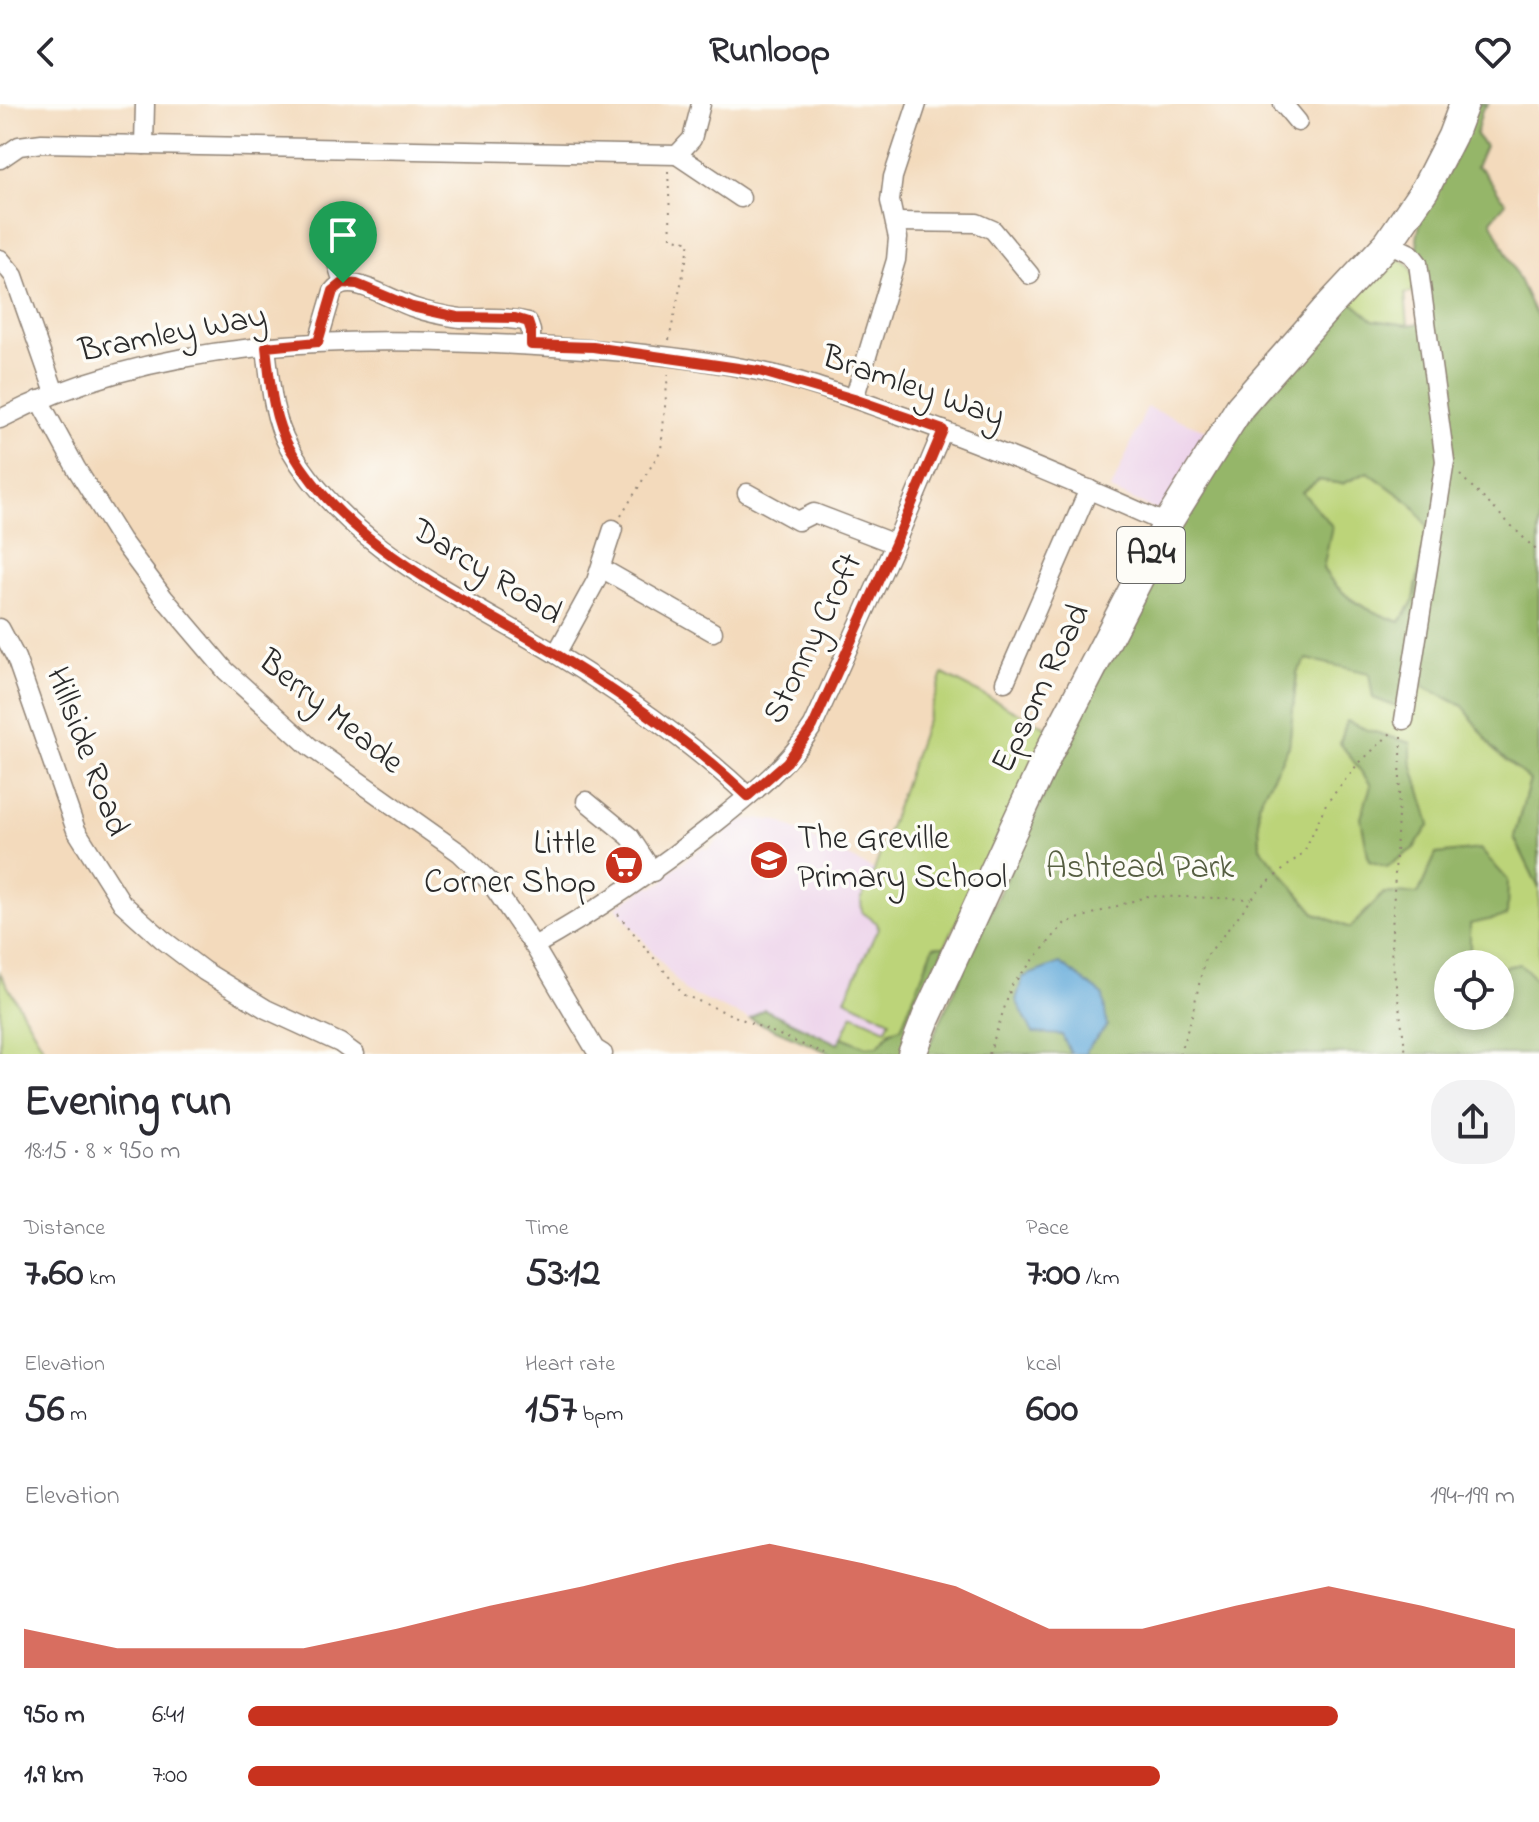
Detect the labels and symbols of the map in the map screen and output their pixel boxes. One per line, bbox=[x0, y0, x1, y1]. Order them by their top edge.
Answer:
pin bbox=[309, 201, 377, 283]
street label: Bramley Way bbox=[74, 292, 271, 378]
street label: Bramley Way bbox=[814, 333, 1011, 443]
street label: Darcy Road bbox=[400, 506, 571, 639]
road number: A24 bbox=[1117, 527, 1185, 583]
street label: Stonny Croft bbox=[751, 545, 877, 733]
street label: Epsom Road bbox=[979, 596, 1105, 782]
street label: Berry Meade bbox=[245, 638, 414, 788]
street label: Hillside Road bbox=[31, 660, 141, 844]
place label: The Greville Primary School bbox=[797, 815, 1007, 904]
place label: Little Corner Shop bbox=[424, 820, 597, 909]
school or university icon: The Greville Primary School bbox=[748, 839, 790, 881]
supermarket icon: Little Corner Shop bbox=[603, 844, 645, 886]
park label: Ashtead Park bbox=[1046, 844, 1234, 894]

